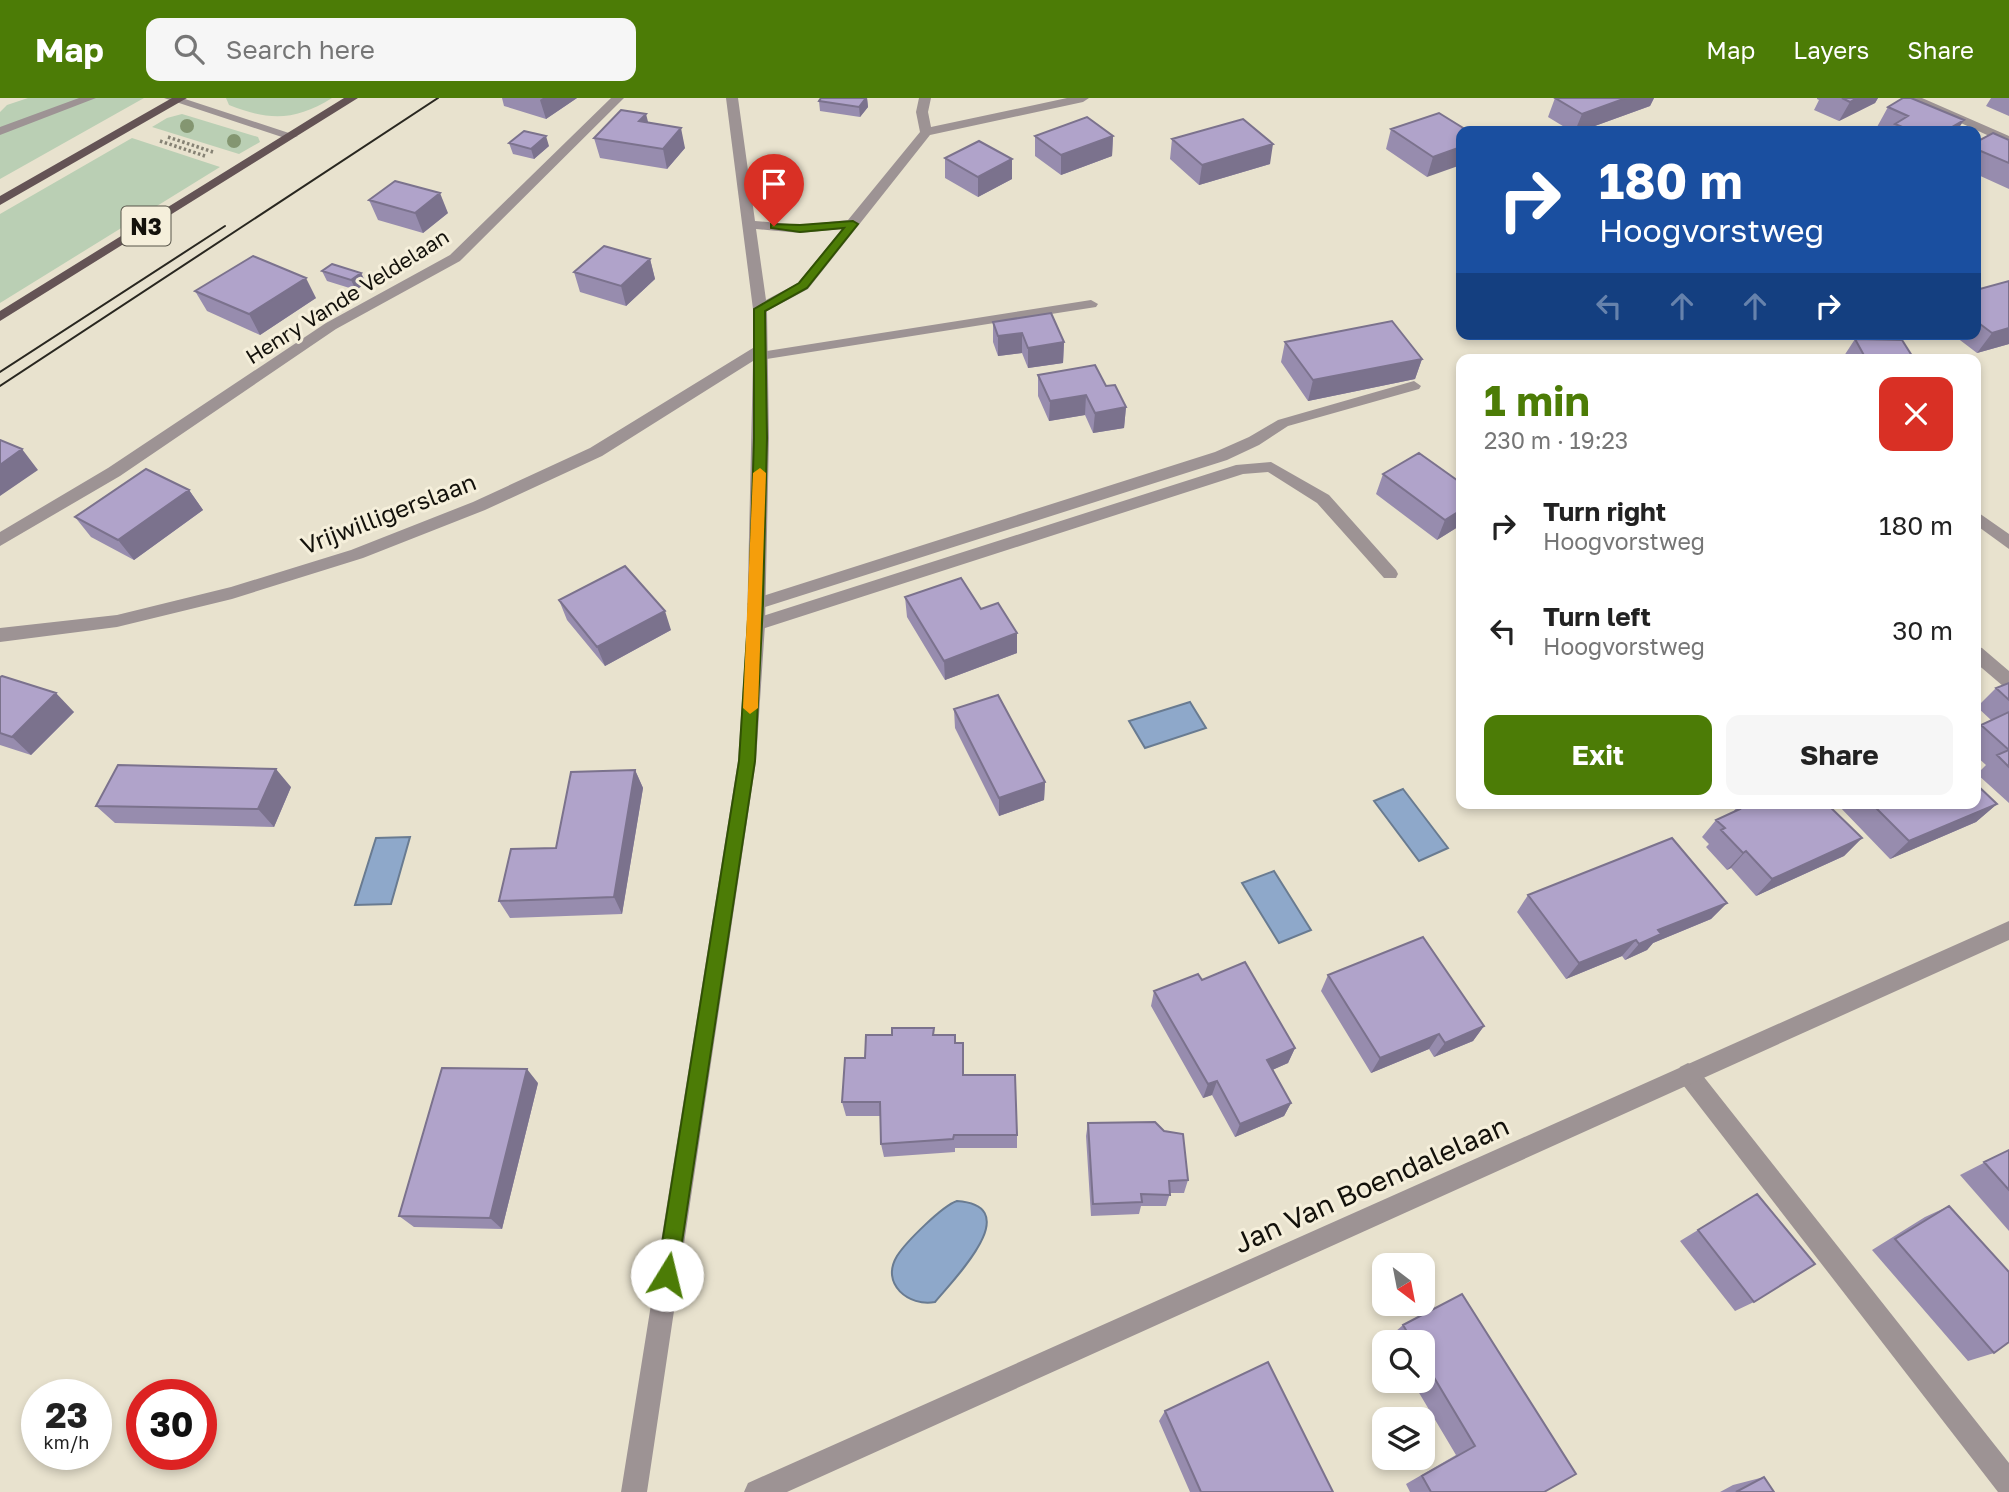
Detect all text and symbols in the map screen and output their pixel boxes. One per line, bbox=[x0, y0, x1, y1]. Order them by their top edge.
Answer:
search box bbox=[146, 18, 636, 81]
text: Map bbox=[35, 30, 104, 69]
icon: search bbox=[170, 30, 208, 68]
text: Search here bbox=[226, 34, 375, 65]
text: Map bbox=[1706, 35, 1755, 64]
text: Layers bbox=[1793, 35, 1869, 64]
text: Share bbox=[1907, 35, 1974, 64]
text: 180 m bbox=[1599, 151, 1743, 210]
pin bbox=[744, 154, 804, 226]
icon: right bbox=[1484, 154, 1575, 245]
icon: arrive bbox=[755, 165, 793, 203]
road number: N3 bbox=[122, 206, 170, 246]
text: Hoogvorstweg bbox=[1599, 211, 1824, 249]
street label: Henry Vande Veldelaan bbox=[241, 223, 453, 369]
icon: left bbox=[1590, 287, 1628, 325]
icon: ahead bbox=[1663, 287, 1701, 325]
icon: ahead bbox=[1736, 287, 1774, 325]
icon: right bbox=[1809, 287, 1847, 325]
text: 1 min bbox=[1484, 375, 1590, 425]
button: close bbox=[1879, 377, 1953, 451]
text: 230 m · 19:23 bbox=[1484, 426, 1628, 454]
street label: Vrijwilligerslaan bbox=[296, 466, 480, 560]
text: Turn right bbox=[1543, 496, 1666, 527]
icon: right bbox=[1484, 507, 1522, 545]
text: 180 m bbox=[1879, 510, 1953, 541]
text: Hoogvorstweg bbox=[1543, 527, 1705, 555]
text: Turn left bbox=[1543, 601, 1651, 632]
icon: left bbox=[1484, 612, 1522, 650]
text: 30 m bbox=[1892, 615, 1953, 646]
text: Hoogvorstweg bbox=[1543, 632, 1705, 660]
button: Exit bbox=[1484, 715, 1712, 795]
button: Share bbox=[1726, 715, 1953, 795]
street label: Jan Van Boendalelaan bbox=[1228, 1108, 1514, 1260]
position arrow bbox=[630, 1238, 704, 1312]
north arrow bbox=[1372, 1253, 1435, 1316]
map controls bbox=[1372, 1253, 1435, 1470]
button: search bbox=[1372, 1330, 1435, 1393]
speed limit sign: 30 bbox=[126, 1379, 217, 1470]
text: 23 bbox=[45, 1394, 88, 1436]
button: layers bbox=[1372, 1407, 1435, 1470]
text: km/h bbox=[44, 1431, 89, 1453]

